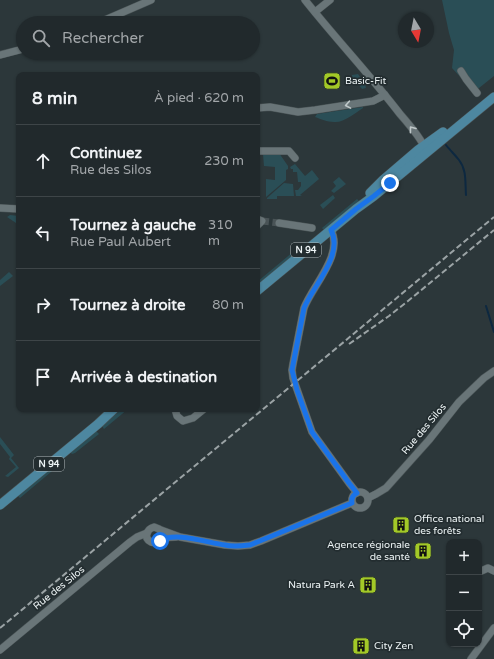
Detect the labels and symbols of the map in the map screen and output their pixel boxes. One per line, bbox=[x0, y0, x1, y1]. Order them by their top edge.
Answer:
north arrow bbox=[398, 12, 434, 48]
sports icon: Basic-Fit bbox=[322, 71, 342, 91]
place label: Basic-Fit bbox=[345, 75, 387, 87]
one-way arrow bbox=[345, 100, 351, 109]
one-way arrow bbox=[410, 126, 417, 133]
route end bbox=[381, 174, 399, 192]
road number: N 94 bbox=[291, 243, 321, 257]
street label: Rue des Silos bbox=[399, 401, 449, 457]
road number: N 94 bbox=[34, 457, 64, 471]
place label: Office national des forêts bbox=[414, 513, 484, 537]
building icon: Office national des forêts bbox=[391, 515, 411, 535]
route start bbox=[151, 532, 169, 550]
place label: Agence régionale de santé bbox=[327, 539, 410, 563]
building icon: Agence régionale de santé bbox=[413, 541, 433, 561]
street label: Rue des Silos bbox=[31, 563, 87, 612]
building icon: Natura Park A bbox=[358, 575, 378, 595]
place label: Natura Park A bbox=[288, 579, 355, 591]
building icon: City Zen bbox=[351, 636, 371, 656]
place label: City Zen bbox=[374, 640, 413, 652]

